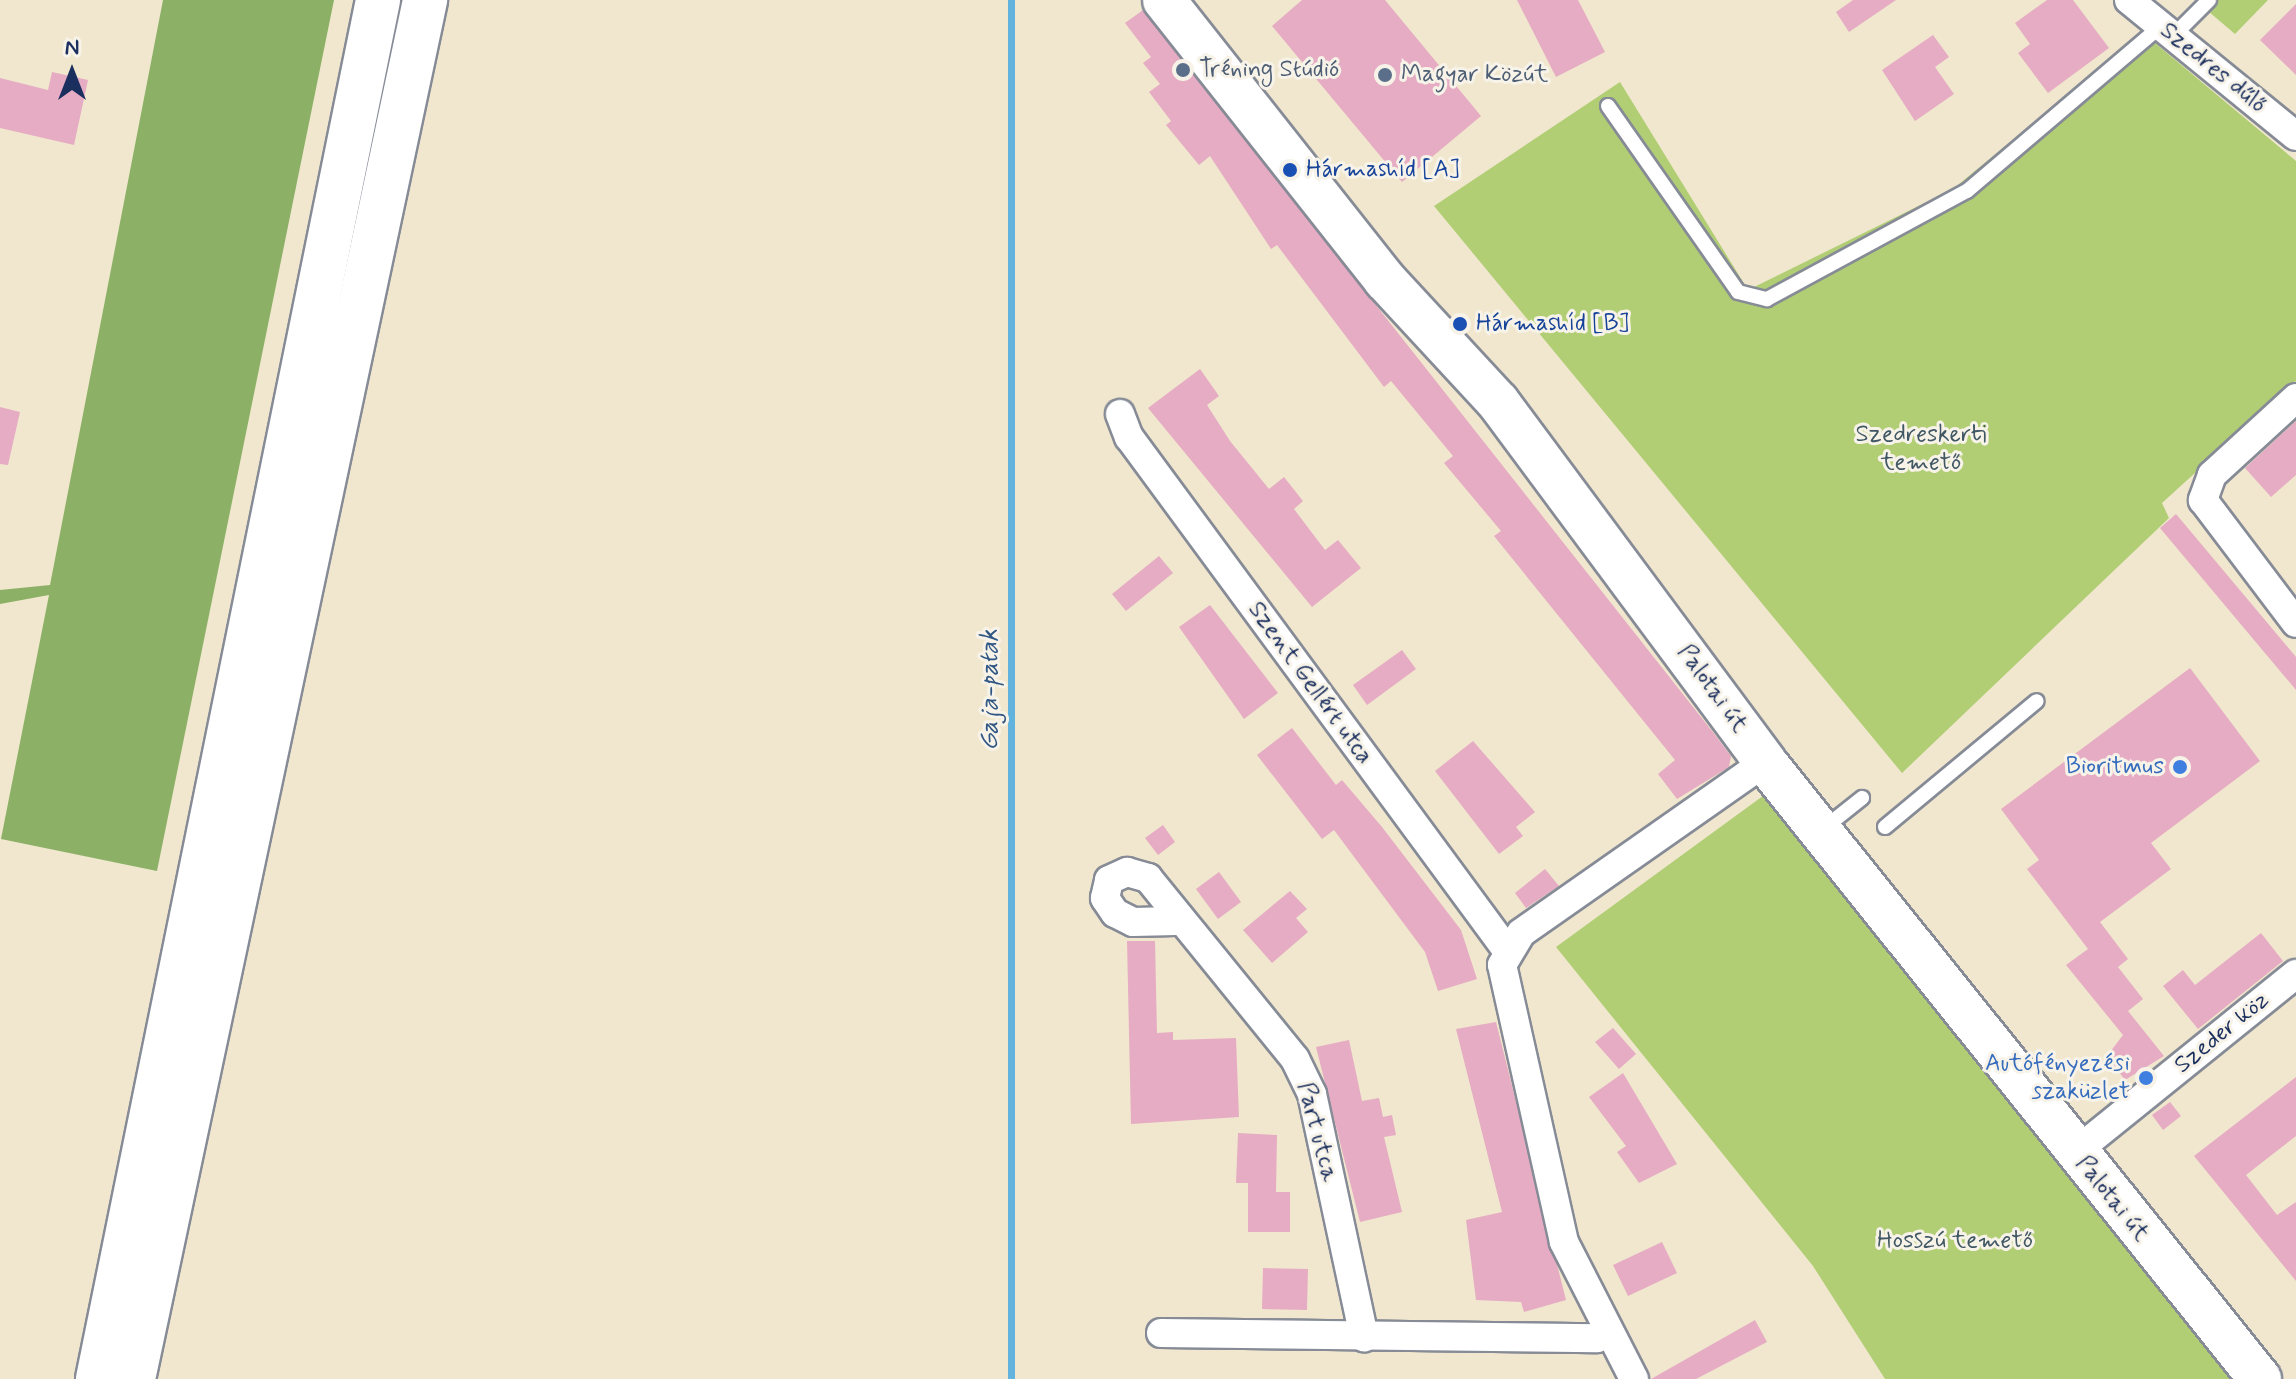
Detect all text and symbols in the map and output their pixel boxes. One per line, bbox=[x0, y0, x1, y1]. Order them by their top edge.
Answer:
street label: Szedres dűlő bbox=[2155, 17, 2271, 119]
north arrow bbox=[32, 32, 112, 112]
text: N bbox=[65, 34, 79, 62]
place label: Tréning Stúdió bbox=[1199, 56, 1339, 84]
marker: Tréning Stúdió bbox=[1174, 61, 1192, 79]
place label: Magyar Közút bbox=[1401, 61, 1549, 89]
marker: Magyar Közút bbox=[1376, 66, 1394, 84]
place label: Hármashíd [A] bbox=[1306, 156, 1459, 184]
marker: Hármashíd [A] bbox=[1281, 161, 1299, 179]
place label: Hármashíd [B] bbox=[1476, 310, 1629, 338]
marker: Hármashíd [B] bbox=[1451, 315, 1469, 333]
park label: Szedreskerti temető bbox=[1855, 421, 1987, 477]
street label: Szent Gellért utca bbox=[1240, 594, 1380, 772]
water label: Gaja-patak bbox=[975, 629, 1007, 751]
street label: Palotai út bbox=[1670, 639, 1754, 739]
place label: Bioritmus bbox=[2066, 753, 2164, 781]
marker: Bioritmus bbox=[2171, 758, 2189, 776]
street label: Szeder köz bbox=[2169, 986, 2275, 1080]
place label: Autófényezési szaküzlet bbox=[1985, 1050, 2130, 1106]
marker: Autófényezési szaküzlet bbox=[2137, 1069, 2155, 1087]
street label: Part utca bbox=[1290, 1079, 1344, 1185]
street label: Palotai út bbox=[2069, 1150, 2155, 1248]
park label: Hosszú temető bbox=[1877, 1227, 2033, 1255]

